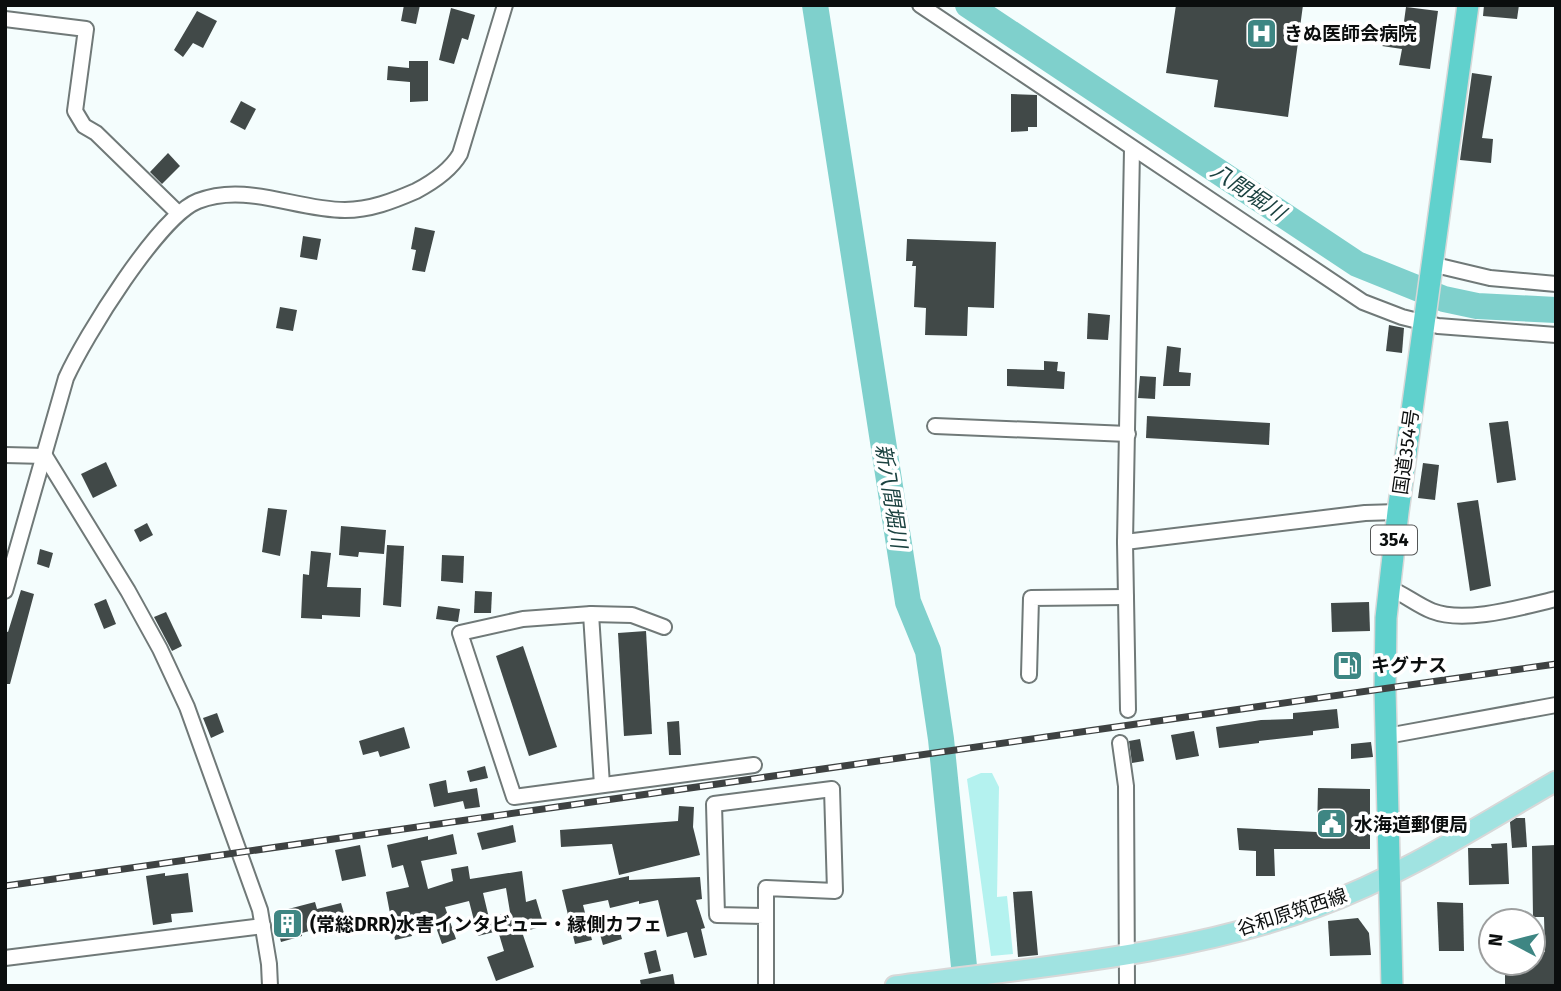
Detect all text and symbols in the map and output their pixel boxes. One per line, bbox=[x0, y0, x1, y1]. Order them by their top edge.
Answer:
hospital icon: きぬ医師会病院 bbox=[1244, 16, 1278, 50]
place label: きぬ医師会病院 bbox=[1284, 22, 1417, 45]
water label: 八間堀川 bbox=[1206, 158, 1292, 227]
street label: 国道354号 bbox=[1389, 408, 1423, 496]
water label: 新八間堀川 bbox=[870, 442, 912, 552]
road number: 354 bbox=[1371, 526, 1417, 554]
fuel station icon: キグナス bbox=[1331, 648, 1365, 682]
place label: キグナス bbox=[1371, 654, 1447, 677]
public building icon: 水海道郵便局 bbox=[1314, 807, 1348, 841]
place label: 水海道郵便局 bbox=[1354, 813, 1468, 836]
street label: 谷和原筑西線 bbox=[1234, 883, 1350, 941]
building icon: (常総DRR)水害インタビュー・縁側カフェ bbox=[270, 907, 304, 941]
north arrow bbox=[1477, 907, 1547, 977]
place label: (常総DRR)水害インタビュー・縁側カフェ bbox=[310, 913, 662, 936]
text: N bbox=[1483, 932, 1508, 948]

